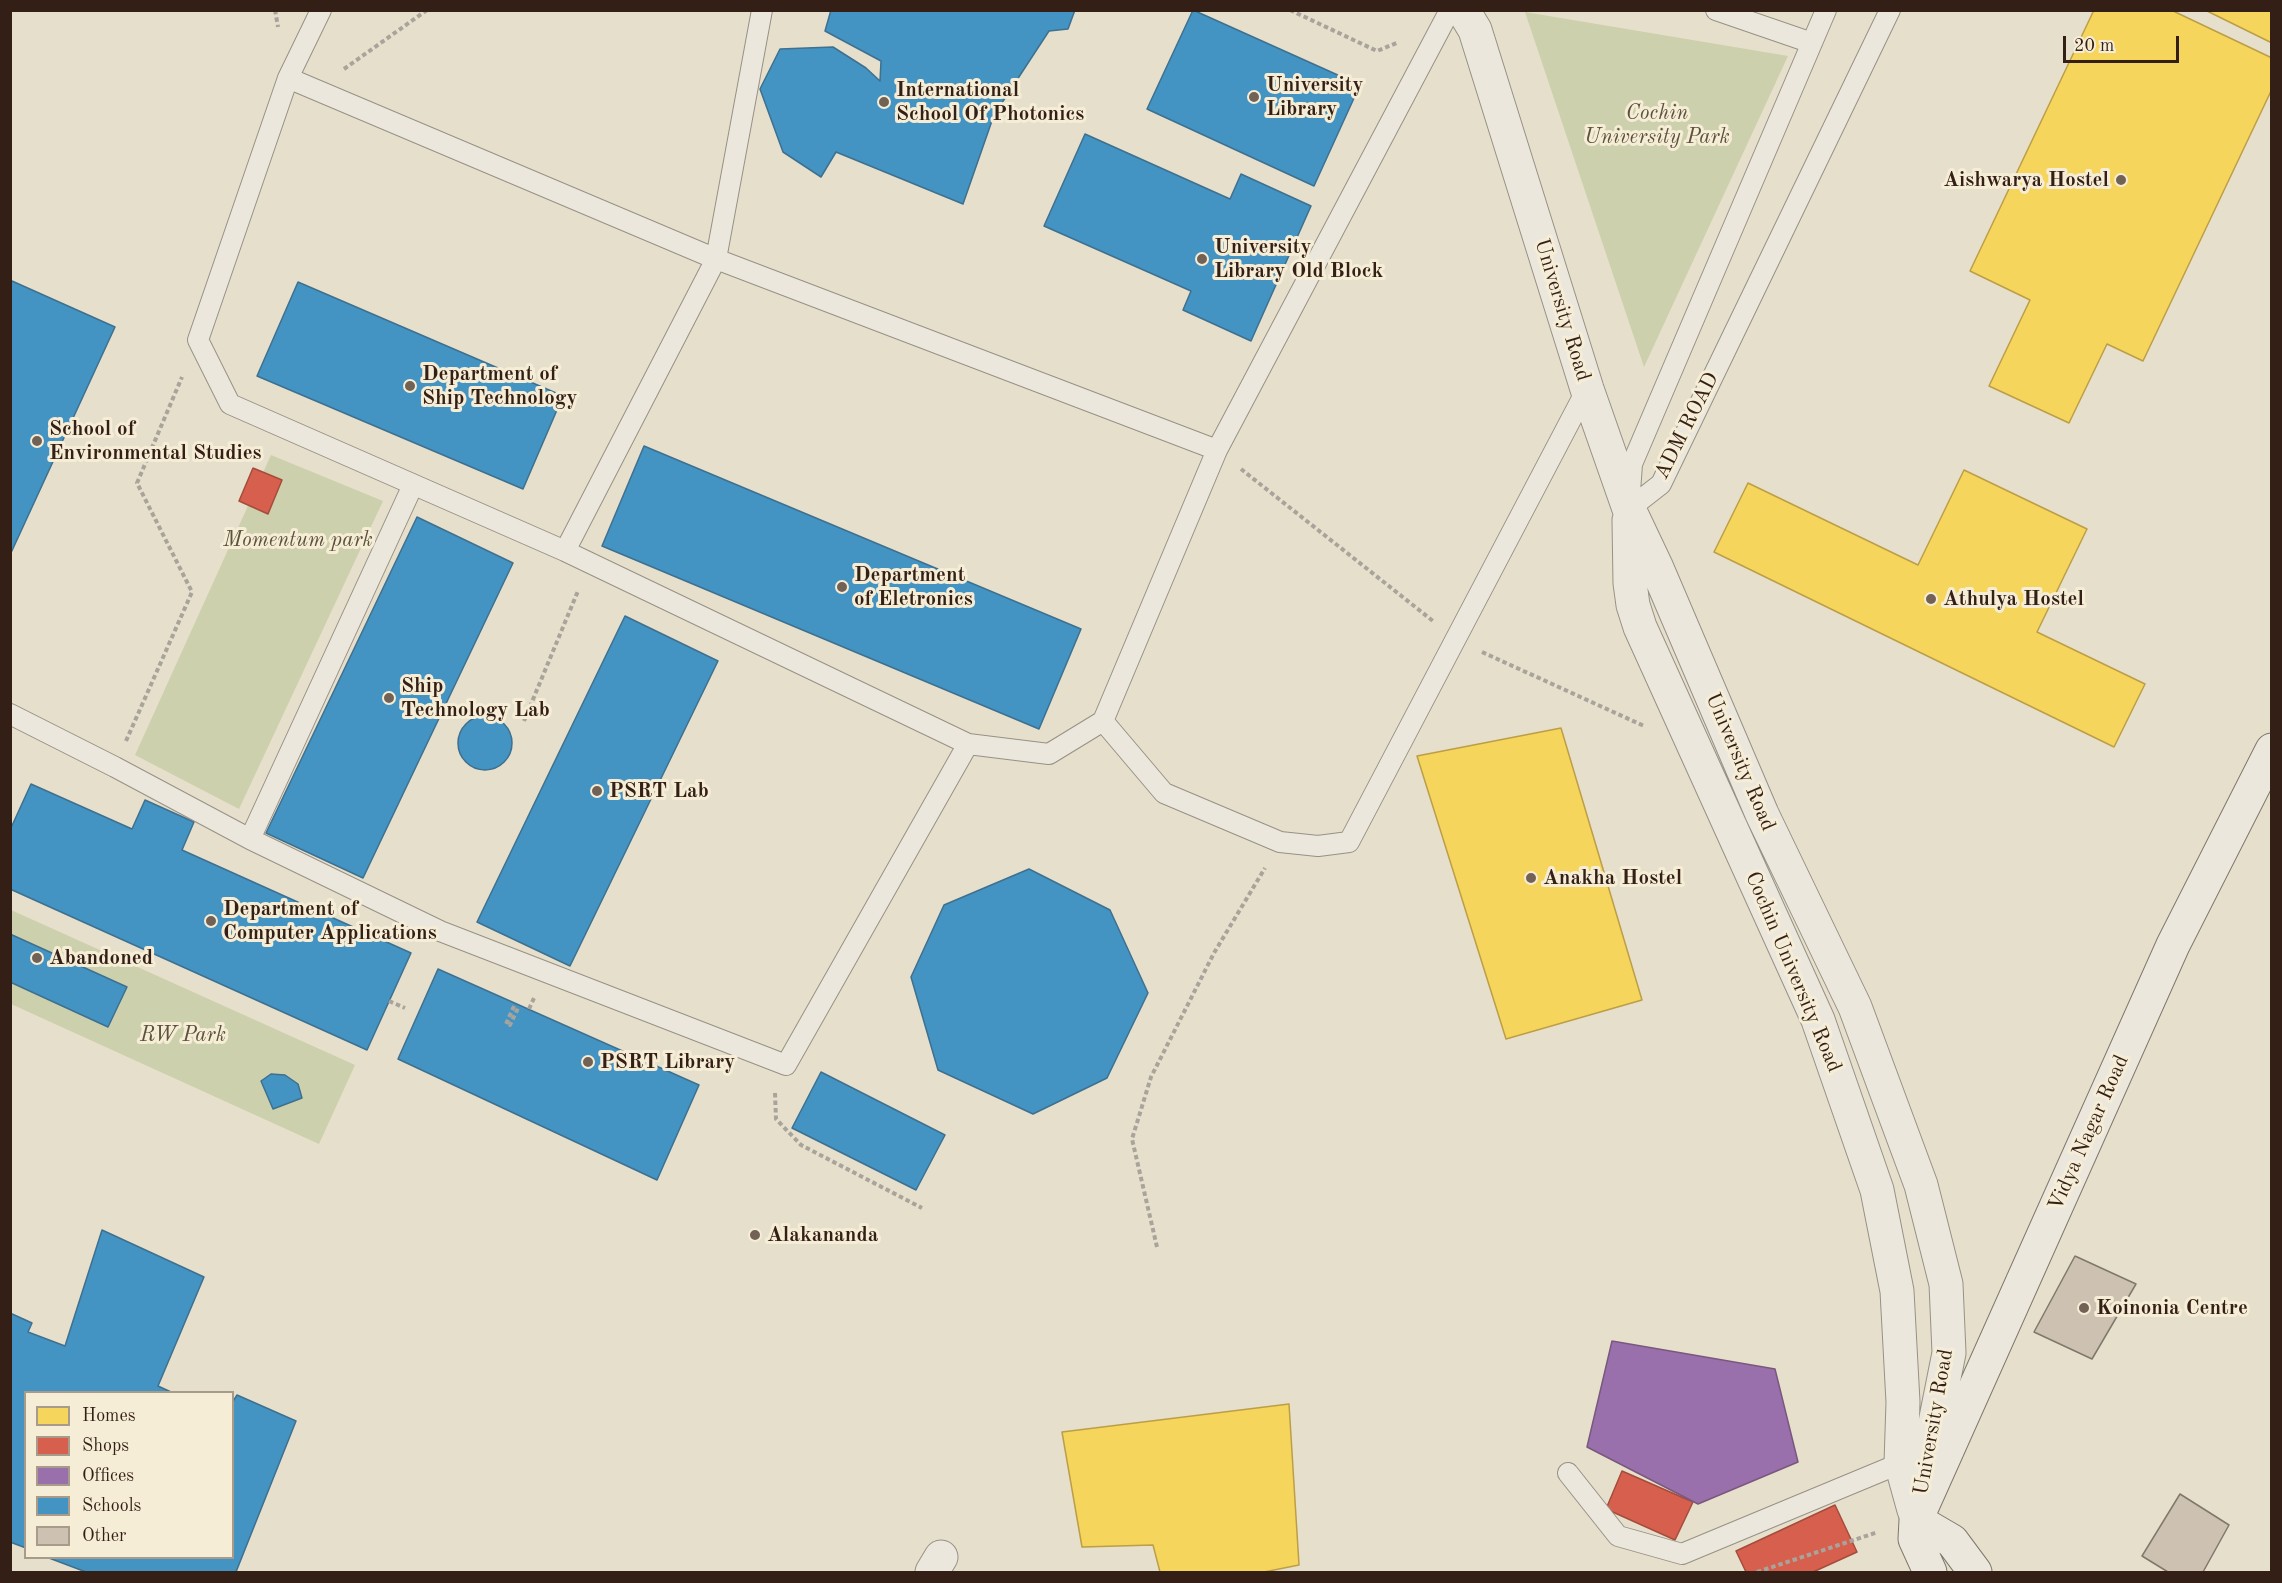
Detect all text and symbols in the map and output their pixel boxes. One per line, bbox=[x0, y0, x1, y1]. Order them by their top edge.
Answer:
scale bar bbox=[2066, 24, 2182, 62]
text: 20 m bbox=[2074, 37, 2114, 55]
place label: University Library bbox=[1266, 72, 1363, 122]
place label: International School Of Photonics bbox=[896, 77, 1084, 127]
marker: University Library bbox=[1247, 90, 1261, 104]
marker: International School Of Photonics bbox=[877, 95, 891, 109]
park label: Cochin University Park bbox=[1584, 100, 1730, 150]
place label: Aishwarya Hostel bbox=[1943, 167, 2109, 193]
marker: Aishwarya Hostel bbox=[2114, 173, 2128, 187]
place label: University Library Old Block bbox=[1214, 234, 1383, 284]
street label: University Road bbox=[1528, 236, 1596, 384]
marker: University Library Old Block bbox=[1195, 252, 1209, 266]
place label: Department of Ship Technology bbox=[422, 361, 577, 411]
street label: ADM ROAD bbox=[1649, 368, 1725, 484]
marker: Department of Ship Technology bbox=[403, 379, 417, 393]
place label: School of Environmental Studies bbox=[49, 416, 262, 466]
marker: School of Environmental Studies bbox=[30, 434, 44, 448]
park label: Momentum park bbox=[223, 527, 373, 553]
place label: Department of Eletronics bbox=[854, 562, 973, 612]
marker: Department of Eletronics bbox=[835, 580, 849, 594]
place label: Athulya Hostel bbox=[1943, 586, 2084, 612]
marker: Athulya Hostel bbox=[1924, 592, 1938, 606]
place label: Ship Technology Lab bbox=[401, 673, 550, 723]
street label: University Road bbox=[1700, 689, 1780, 835]
marker: Ship Technology Lab bbox=[382, 691, 396, 705]
place label: PSRT Lab bbox=[609, 778, 709, 804]
marker: PSRT Lab bbox=[590, 784, 604, 798]
place label: Anakha Hostel bbox=[1543, 865, 1682, 891]
street label: Cochin University Road bbox=[1739, 868, 1847, 1076]
marker: Anakha Hostel bbox=[1524, 871, 1538, 885]
place label: Department of Computer Applications bbox=[223, 896, 437, 946]
marker: Department of Computer Applications bbox=[204, 914, 218, 928]
place label: Abandoned bbox=[49, 945, 153, 971]
marker: Abandoned bbox=[30, 951, 44, 965]
park label: RW Park bbox=[140, 1022, 226, 1048]
place label: PSRT Library bbox=[600, 1049, 735, 1075]
street label: Vidya Nagar Road bbox=[2043, 1051, 2135, 1215]
marker: PSRT Library bbox=[581, 1055, 595, 1069]
place label: Alakananda bbox=[767, 1222, 878, 1248]
marker: Alakananda bbox=[748, 1228, 762, 1242]
place label: Koinonia Centre bbox=[2096, 1295, 2248, 1321]
marker: Koinonia Centre bbox=[2077, 1301, 2091, 1315]
street label: University Road bbox=[1909, 1347, 1959, 1497]
legend bbox=[24, 1391, 234, 1559]
text: Homes bbox=[82, 1407, 136, 1425]
text: Shops bbox=[82, 1437, 129, 1455]
text: Offices bbox=[82, 1467, 134, 1485]
text: Schools bbox=[82, 1497, 141, 1515]
text: Other bbox=[82, 1527, 126, 1545]

